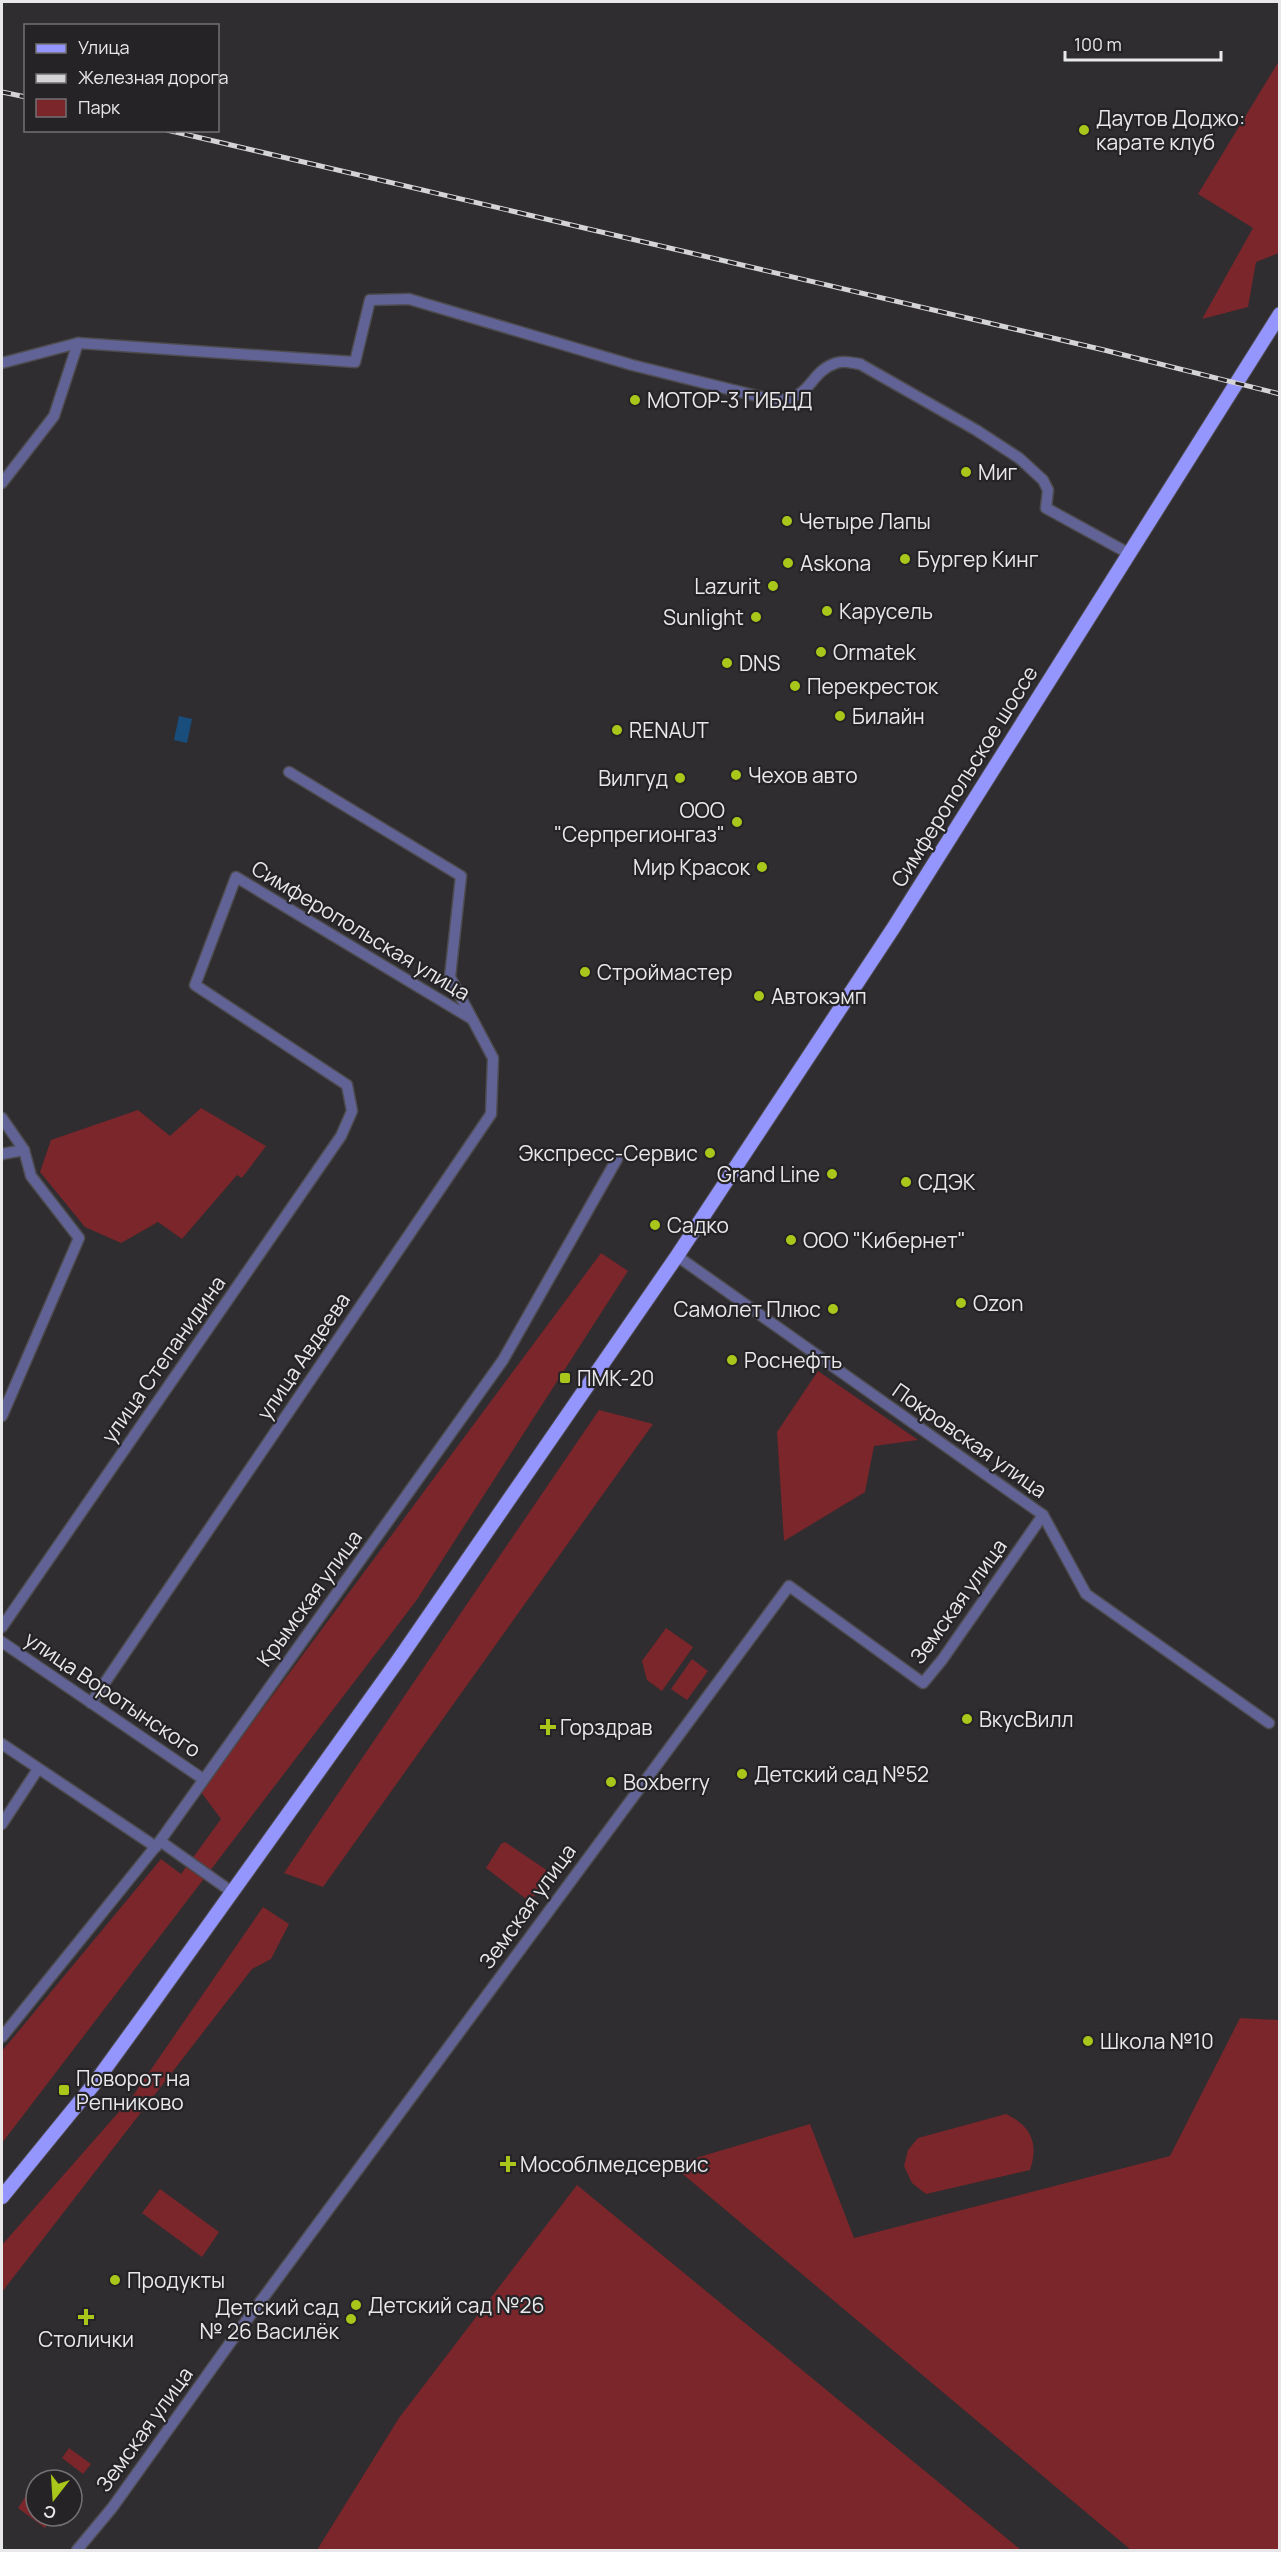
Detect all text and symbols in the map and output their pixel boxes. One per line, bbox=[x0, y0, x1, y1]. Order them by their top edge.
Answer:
legend bbox=[24, 24, 219, 132]
scale bar bbox=[1065, 24, 1221, 62]
text: 100 m bbox=[1074, 32, 1122, 56]
text: Улица bbox=[78, 35, 130, 59]
text: Железная дорога bbox=[78, 65, 229, 89]
text: Парк bbox=[78, 95, 121, 119]
place label: Даутов Доджо: карате клуб bbox=[1096, 104, 1245, 156]
marker: Даутов Доджо: карате клуб bbox=[1077, 123, 1091, 137]
place label: МОТОР-3 ГИБДД bbox=[647, 386, 812, 414]
marker: МОТОР-3 ГИБДД bbox=[628, 393, 642, 407]
place label: Миг bbox=[978, 458, 1018, 486]
marker: Миг bbox=[959, 465, 973, 479]
place label: Четыре Лапы bbox=[799, 507, 931, 535]
marker: Четыре Лапы bbox=[780, 514, 794, 528]
place label: Бургер Кинг bbox=[917, 545, 1039, 573]
place label: Askona bbox=[800, 549, 871, 577]
marker: Бургер Кинг bbox=[898, 552, 912, 566]
marker: Askona bbox=[781, 556, 795, 570]
place label: Lazurit bbox=[694, 572, 761, 600]
marker: Lazurit bbox=[766, 579, 780, 593]
place label: Карусель bbox=[839, 597, 933, 625]
place label: Sunlight bbox=[663, 603, 744, 631]
marker: Карусель bbox=[820, 604, 834, 618]
marker: Sunlight bbox=[749, 610, 763, 624]
place label: Ormatek bbox=[833, 638, 917, 666]
marker: Ormatek bbox=[814, 645, 828, 659]
place label: DNS bbox=[739, 649, 780, 677]
marker: DNS bbox=[720, 656, 734, 670]
street label: Симферопольское шоссе bbox=[884, 660, 1044, 892]
place label: Перекресток bbox=[807, 672, 939, 700]
marker: Перекресток bbox=[788, 679, 802, 693]
place label: Билайн bbox=[852, 702, 925, 730]
marker: Билайн bbox=[833, 709, 847, 723]
place label: RENAUT bbox=[629, 716, 709, 744]
marker: RENAUT bbox=[610, 723, 624, 737]
place label: Чехов авто bbox=[748, 761, 858, 789]
place label: Вилгуд bbox=[598, 764, 668, 792]
marker: Чехов авто bbox=[729, 768, 743, 782]
marker: Вилгуд bbox=[673, 771, 687, 785]
place label: ООО "Серпрегионгаз" bbox=[554, 796, 725, 848]
marker: ООО "Серпрегионгаз" bbox=[730, 815, 744, 829]
place label: Мир Красок bbox=[633, 853, 751, 881]
street label: Симферопольская улица bbox=[247, 854, 475, 1006]
marker: Мир Красок bbox=[755, 860, 769, 874]
place label: Строймастер bbox=[597, 958, 732, 986]
marker: Строймастер bbox=[578, 965, 592, 979]
place label: Автокэмп bbox=[771, 982, 867, 1010]
marker: Автокэмп bbox=[752, 989, 766, 1003]
place label: Экспресс-Сервис bbox=[518, 1139, 698, 1167]
marker: Экспресс-Сервис bbox=[703, 1146, 717, 1160]
place label: Grand Line bbox=[717, 1160, 820, 1188]
marker: Grand Line bbox=[825, 1167, 839, 1181]
place label: СДЭК bbox=[918, 1168, 976, 1196]
marker: СДЭК bbox=[899, 1175, 913, 1189]
place label: Садко bbox=[667, 1211, 729, 1239]
marker: Садко bbox=[648, 1218, 662, 1232]
place label: ООО "Кибернет" bbox=[803, 1226, 966, 1254]
marker: ООО "Кибернет" bbox=[784, 1233, 798, 1247]
street label: улица Степанидина bbox=[95, 1270, 231, 1448]
street label: улица Авдеева bbox=[250, 1287, 356, 1425]
place label: Ozon bbox=[973, 1289, 1023, 1317]
place label: Самолет Плюс bbox=[673, 1295, 821, 1323]
marker: Ozon bbox=[954, 1296, 968, 1310]
marker: Самолет Плюс bbox=[826, 1302, 840, 1316]
place label: Роснефть bbox=[744, 1346, 842, 1374]
marker: Роснефть bbox=[725, 1353, 739, 1367]
place label: ПМК-20 bbox=[577, 1364, 654, 1392]
marker: ПМК-20 bbox=[558, 1371, 572, 1385]
street label: Покровская улица bbox=[887, 1376, 1053, 1504]
street label: Крымская улица bbox=[250, 1524, 368, 1672]
street label: Земская улица bbox=[903, 1533, 1013, 1669]
street label: улица Воротынского bbox=[19, 1625, 207, 1763]
place label: ВкусВилл bbox=[979, 1705, 1074, 1733]
marker: ВкусВилл bbox=[960, 1712, 974, 1726]
place label: Горздрав bbox=[560, 1713, 652, 1741]
marker: Горздрав bbox=[541, 1720, 555, 1734]
place label: Детский сад №52 bbox=[754, 1760, 929, 1788]
marker: Детский сад №52 bbox=[735, 1767, 749, 1781]
place label: Boxberry bbox=[623, 1768, 710, 1796]
marker: Boxberry bbox=[604, 1775, 618, 1789]
street label: Земская улица bbox=[472, 1838, 582, 1974]
place label: Школа №10 bbox=[1100, 2027, 1214, 2055]
marker: Школа №10 bbox=[1081, 2034, 1095, 2048]
place label: Поворот на Репниково bbox=[76, 2064, 190, 2116]
marker: Поворот на Репниково bbox=[57, 2083, 71, 2097]
place label: Мособлмедсервис bbox=[520, 2150, 709, 2178]
marker: Мособлмедсервис bbox=[501, 2157, 515, 2171]
place label: Продукты bbox=[127, 2266, 225, 2294]
marker: Продукты bbox=[108, 2273, 122, 2287]
place label: Детский сад №26 bbox=[368, 2291, 544, 2319]
place label: Детский сад № 26 Василёк bbox=[199, 2293, 340, 2345]
marker: Детский сад №26 bbox=[349, 2298, 363, 2312]
marker: Столички bbox=[79, 2310, 93, 2324]
marker: Детский сад № 26 Василёк bbox=[344, 2312, 358, 2326]
place label: Столички bbox=[38, 2325, 134, 2353]
street label: Земская улица bbox=[89, 2361, 199, 2497]
north arrow bbox=[24, 2468, 84, 2528]
text: С bbox=[41, 2500, 58, 2525]

